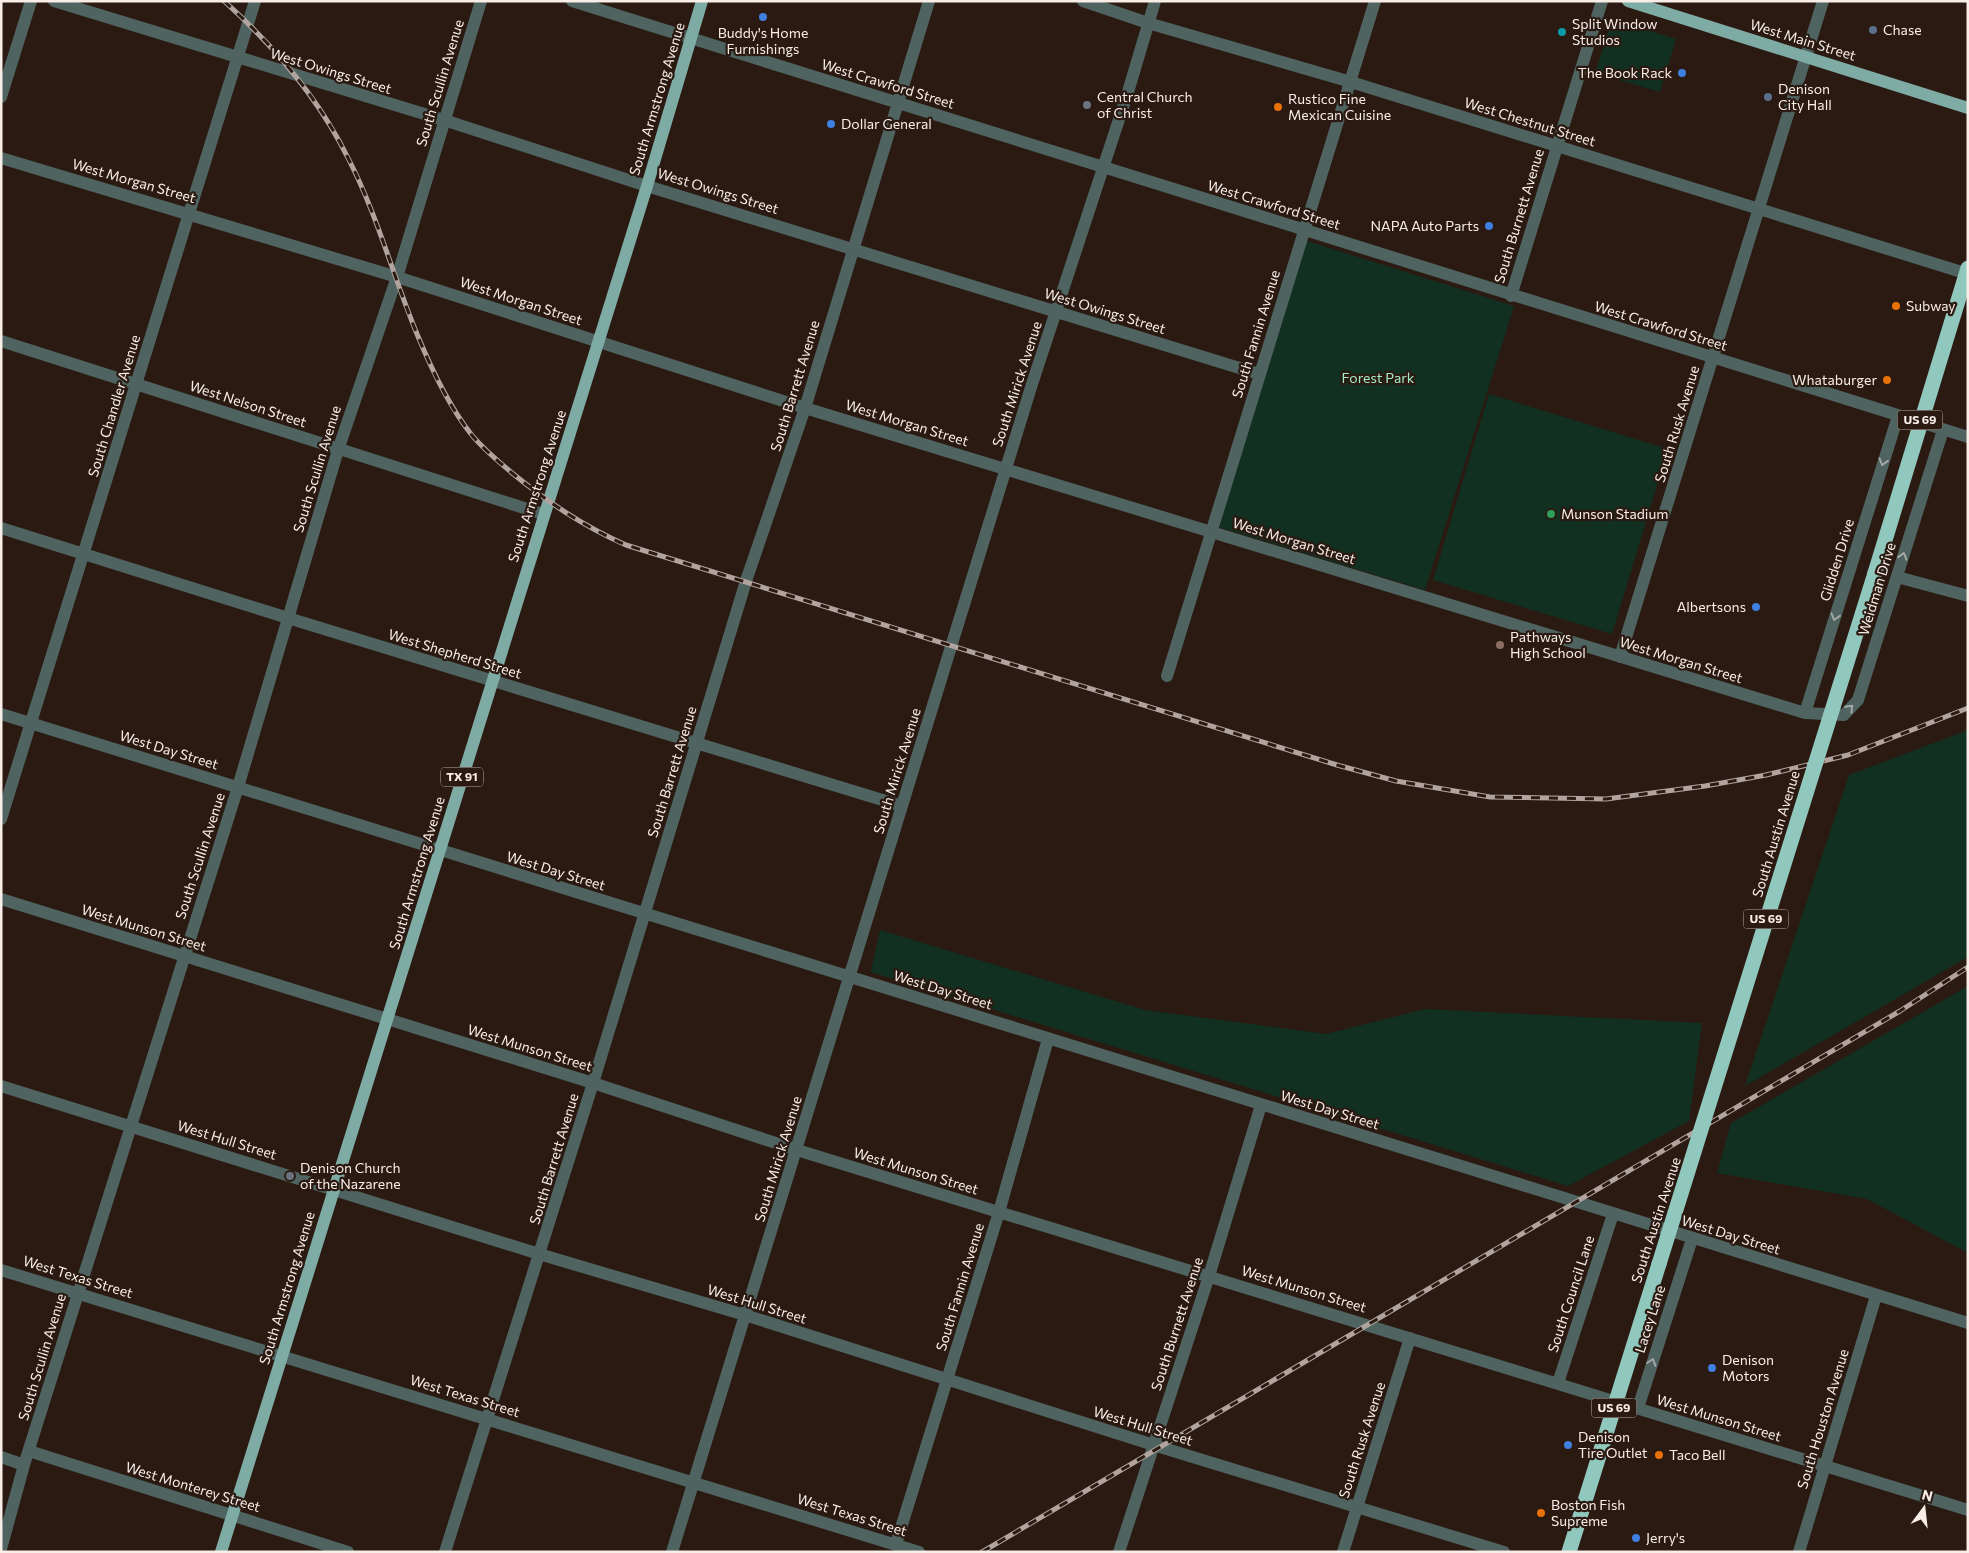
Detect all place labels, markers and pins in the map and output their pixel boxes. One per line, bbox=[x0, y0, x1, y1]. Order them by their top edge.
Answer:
marker: Buddy's Home Furnishings bbox=[757, 11, 769, 23]
place label: Split Window Studios bbox=[1572, 15, 1657, 48]
place label: Chase bbox=[1883, 21, 1922, 38]
place label: Buddy's Home Furnishings bbox=[718, 24, 808, 57]
marker: Chase bbox=[1867, 24, 1879, 36]
marker: Split Window Studios bbox=[1556, 26, 1568, 38]
place label: The Book Rack bbox=[1578, 64, 1672, 81]
marker: The Book Rack bbox=[1676, 67, 1688, 79]
place label: Denison City Hall bbox=[1778, 80, 1832, 113]
place label: Central Church of Christ bbox=[1097, 88, 1192, 121]
place label: Rustico Fine Mexican Cuisine bbox=[1288, 90, 1391, 123]
marker: Denison City Hall bbox=[1762, 91, 1774, 103]
marker: Central Church of Christ bbox=[1081, 99, 1093, 111]
marker: Rustico Fine Mexican Cuisine bbox=[1272, 101, 1284, 113]
place label: Dollar General bbox=[841, 115, 932, 132]
marker: Dollar General bbox=[825, 118, 837, 130]
place label: NAPA Auto Parts bbox=[1371, 217, 1479, 234]
marker: NAPA Auto Parts bbox=[1483, 220, 1495, 232]
place label: Subway bbox=[1906, 297, 1956, 314]
marker: Subway bbox=[1890, 300, 1902, 312]
place label: Whataburger bbox=[1792, 371, 1877, 388]
marker: Whataburger bbox=[1881, 374, 1893, 386]
place label: Munson Stadium bbox=[1561, 505, 1669, 522]
marker: Munson Stadium bbox=[1545, 508, 1557, 520]
place label: Albertsons bbox=[1677, 598, 1746, 615]
marker: Albertsons bbox=[1750, 601, 1762, 613]
place label: Pathways High School bbox=[1510, 628, 1586, 661]
marker: Pathways High School bbox=[1494, 639, 1506, 651]
place label: Denison Church of the Nazarene bbox=[300, 1159, 401, 1192]
marker: Denison Church of the Nazarene bbox=[284, 1170, 296, 1182]
place label: Denison Motors bbox=[1722, 1351, 1774, 1384]
marker: Denison Motors bbox=[1706, 1362, 1718, 1374]
place label: Denison Tire Outlet bbox=[1578, 1428, 1648, 1461]
marker: Denison Tire Outlet bbox=[1562, 1439, 1574, 1451]
place label: Taco Bell bbox=[1669, 1446, 1726, 1463]
marker: Taco Bell bbox=[1653, 1449, 1665, 1461]
place label: Boston Fish Supreme bbox=[1551, 1496, 1625, 1529]
marker: Boston Fish Supreme bbox=[1535, 1507, 1547, 1519]
place label: Jerry's bbox=[1646, 1529, 1685, 1546]
marker: Jerry's bbox=[1630, 1532, 1642, 1544]

